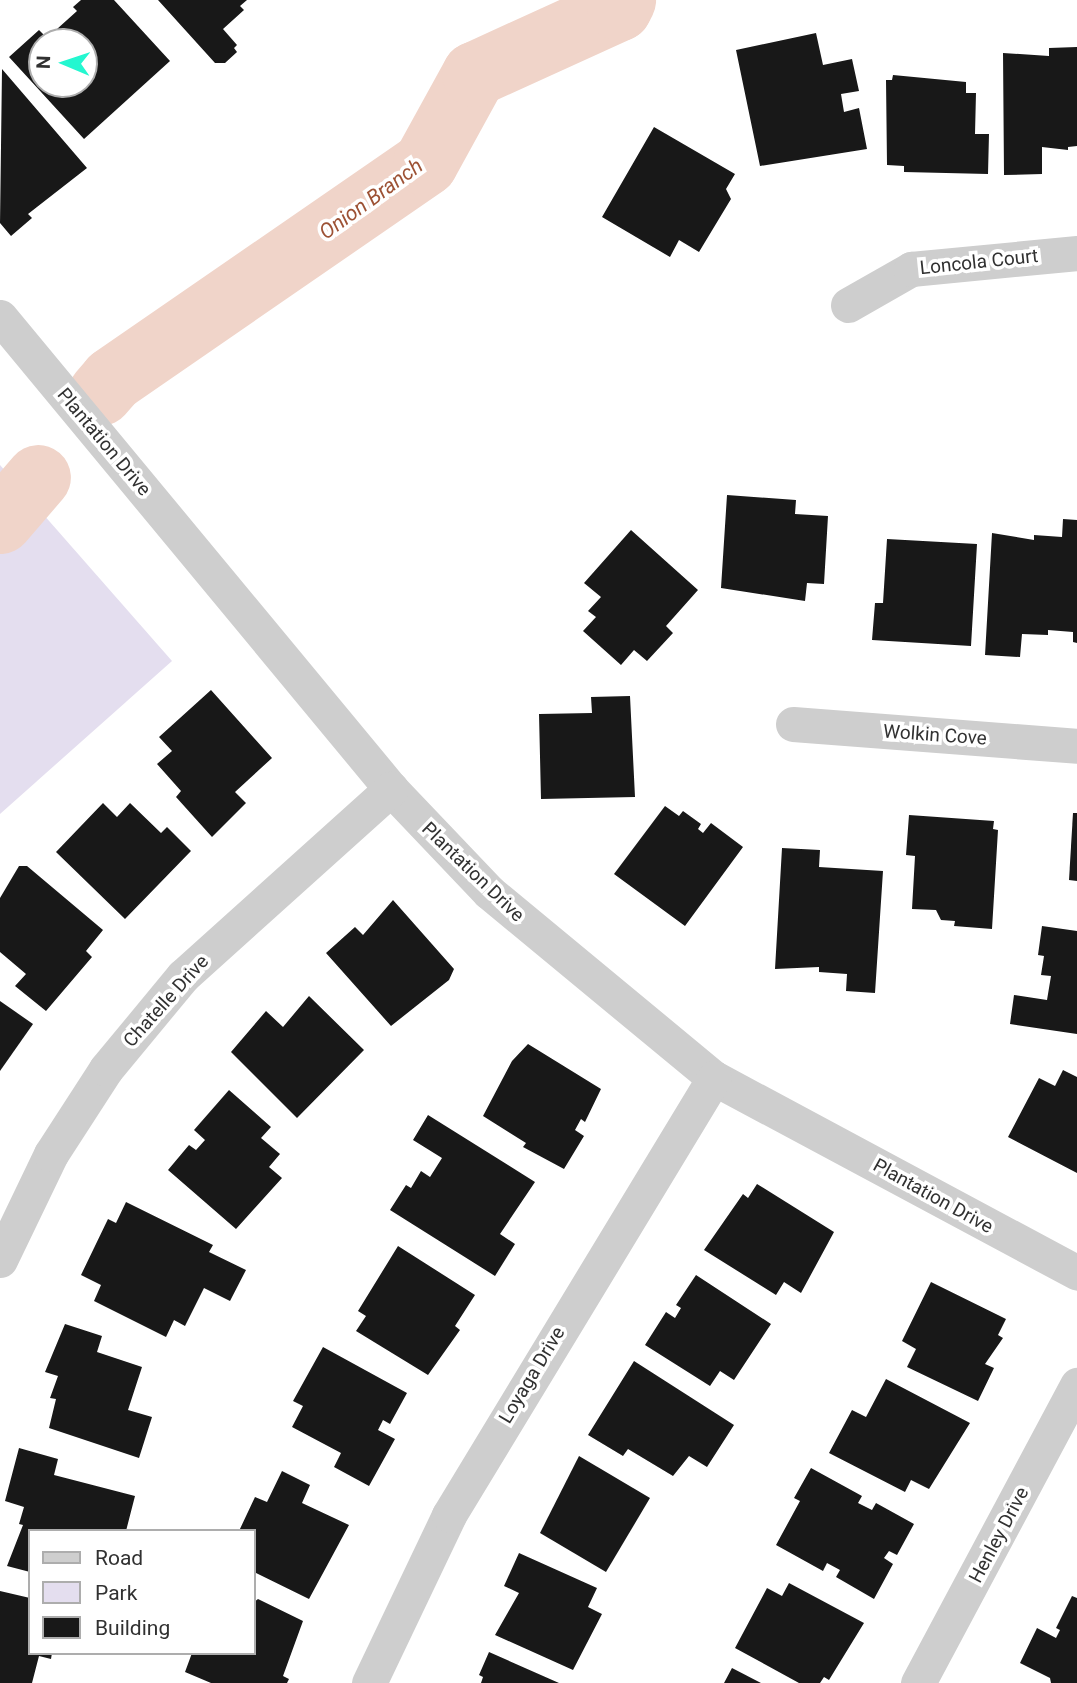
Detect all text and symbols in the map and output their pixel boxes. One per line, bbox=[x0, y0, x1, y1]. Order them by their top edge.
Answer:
north arrow bbox=[28, 28, 98, 98]
text: N bbox=[32, 55, 55, 69]
water label: Onion Branch bbox=[314, 153, 428, 245]
street label: Loncola Court bbox=[919, 244, 1039, 280]
street label: Plantation Drive bbox=[52, 384, 156, 500]
street label: Wolkin Cove bbox=[882, 720, 988, 750]
street label: Plantation Drive bbox=[417, 817, 529, 927]
street label: Chatelle Drive bbox=[119, 950, 213, 1052]
street label: Plantation Drive bbox=[869, 1154, 997, 1238]
street label: Loyaga Drive bbox=[494, 1323, 570, 1427]
street label: Henley Drive bbox=[964, 1483, 1034, 1587]
legend bbox=[28, 1529, 256, 1655]
text: Road bbox=[95, 1546, 143, 1570]
text: Park bbox=[95, 1581, 137, 1605]
text: Building bbox=[95, 1616, 170, 1640]

